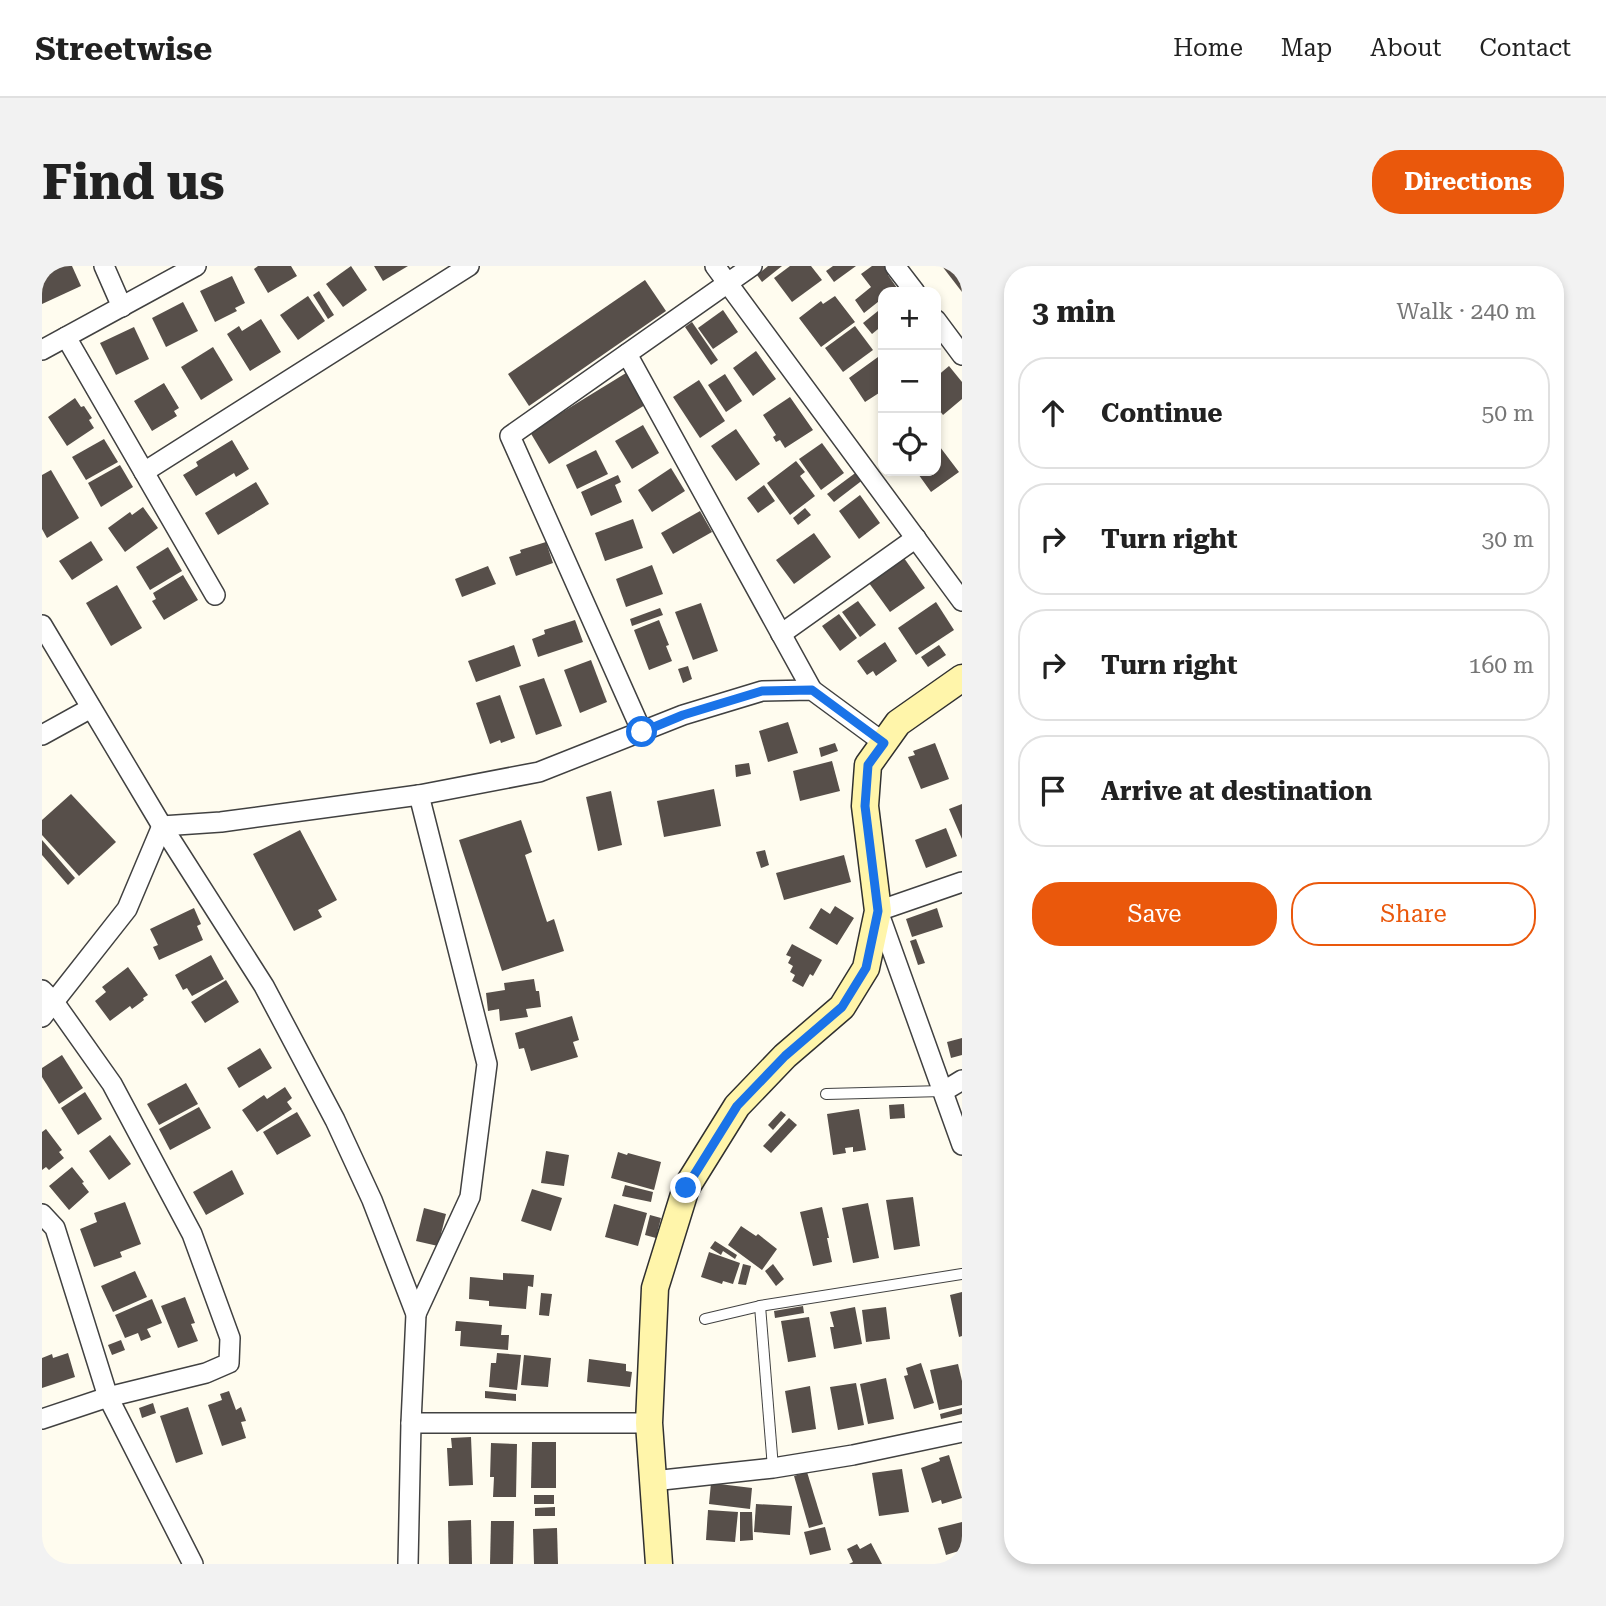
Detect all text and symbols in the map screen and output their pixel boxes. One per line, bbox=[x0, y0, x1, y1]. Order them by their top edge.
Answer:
text: Streetwise bbox=[35, 29, 212, 68]
text: Home bbox=[1173, 34, 1243, 62]
text: Map bbox=[1281, 34, 1332, 62]
text: About bbox=[1370, 34, 1441, 62]
text: Contact bbox=[1479, 34, 1571, 62]
button: Directions bbox=[1372, 150, 1564, 214]
text: Find us bbox=[42, 154, 225, 211]
map controls bbox=[878, 287, 941, 476]
button: + bbox=[878, 287, 941, 350]
text: 3 min bbox=[1032, 294, 1115, 329]
text: Walk · 240 m bbox=[1397, 298, 1536, 325]
button: − bbox=[878, 350, 941, 413]
icon: ahead bbox=[1034, 394, 1072, 432]
text: Continue bbox=[1101, 398, 1223, 428]
text: 50 m bbox=[1481, 400, 1534, 427]
button: locate bbox=[878, 413, 941, 476]
icon: right bbox=[1034, 520, 1072, 558]
text: Turn right bbox=[1101, 524, 1237, 554]
text: 30 m bbox=[1481, 526, 1534, 553]
icon: right bbox=[1034, 646, 1072, 684]
text: Turn right bbox=[1101, 650, 1237, 680]
text: 160 m bbox=[1469, 652, 1534, 679]
route start bbox=[626, 716, 657, 747]
icon: arrive bbox=[1034, 772, 1072, 810]
text: Arrive at destination bbox=[1101, 776, 1372, 806]
button: Save bbox=[1032, 882, 1277, 946]
button: Share bbox=[1291, 882, 1536, 946]
route end bbox=[670, 1172, 701, 1203]

